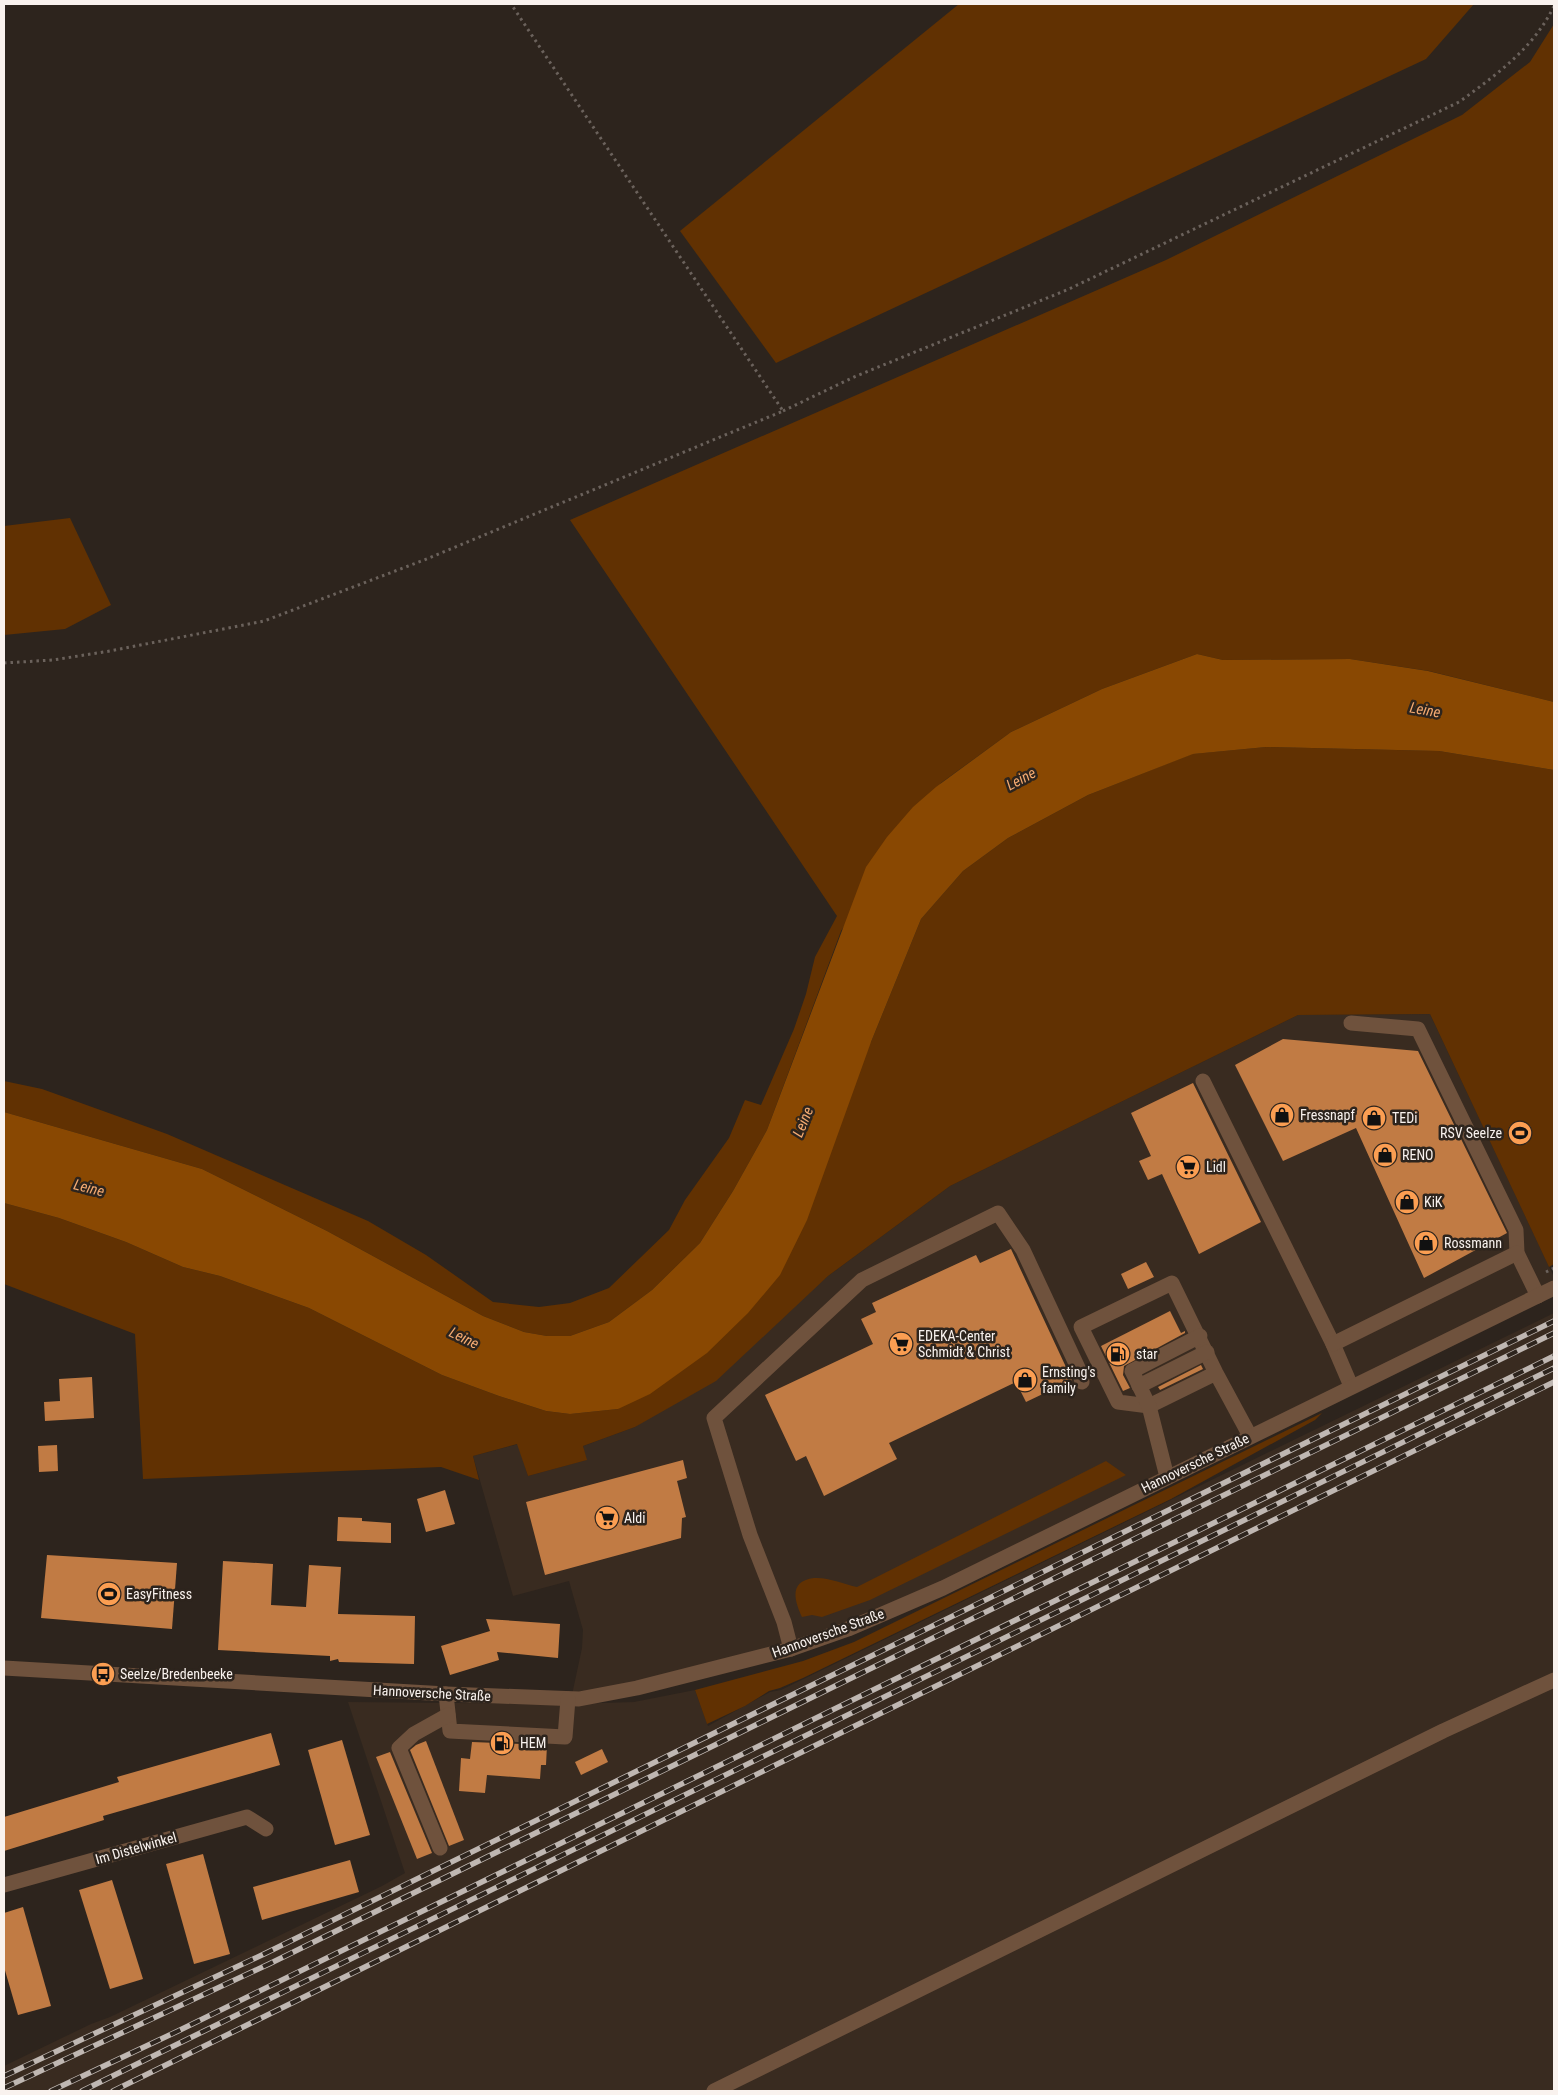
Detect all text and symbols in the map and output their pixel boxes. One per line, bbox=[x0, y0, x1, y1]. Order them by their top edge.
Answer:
water label: Leine bbox=[1408, 698, 1442, 722]
water label: Leine bbox=[1003, 764, 1039, 794]
shop icon: Fressnapf bbox=[1269, 1102, 1295, 1128]
water label: Leine bbox=[789, 1104, 817, 1140]
shop icon: TEDi bbox=[1361, 1105, 1387, 1131]
place label: Fressnapf bbox=[1300, 1107, 1355, 1123]
place label: TEDi bbox=[1392, 1110, 1417, 1126]
sports icon: RSV Seelze bbox=[1507, 1120, 1533, 1146]
place label: RSV Seelze bbox=[1440, 1125, 1502, 1141]
shop icon: RENO bbox=[1372, 1142, 1398, 1168]
place label: RENO bbox=[1402, 1147, 1433, 1163]
supermarket icon: Lidl bbox=[1175, 1154, 1201, 1180]
place label: Lidl bbox=[1206, 1159, 1226, 1175]
water label: Leine bbox=[72, 1176, 106, 1201]
shop icon: KiK bbox=[1394, 1189, 1420, 1215]
place label: KiK bbox=[1424, 1194, 1443, 1210]
shop icon: Rossmann bbox=[1413, 1230, 1439, 1256]
place label: Rossmann bbox=[1444, 1235, 1502, 1251]
water label: Leine bbox=[446, 1323, 482, 1353]
place label: EDEKA-Center Schmidt & Christ bbox=[918, 1328, 1010, 1360]
supermarket icon: EDEKA-Center Schmidt & Christ bbox=[888, 1331, 914, 1357]
fuel station icon: star bbox=[1105, 1341, 1131, 1367]
place label: star bbox=[1136, 1346, 1158, 1362]
place label: Ernsting's family bbox=[1042, 1364, 1096, 1396]
shop icon: Ernsting's family bbox=[1012, 1367, 1038, 1393]
street label: Hannoversche Straße bbox=[1138, 1430, 1252, 1496]
supermarket icon: Aldi bbox=[594, 1505, 620, 1531]
place label: Aldi bbox=[624, 1510, 645, 1526]
sports icon: EasyFitness bbox=[96, 1581, 122, 1607]
place label: EasyFitness bbox=[126, 1586, 192, 1602]
street label: Hannoversche Straße bbox=[770, 1605, 887, 1661]
bus stop icon: Seelze/Bredenbeeke bbox=[90, 1661, 116, 1687]
place label: Seelze/Bredenbeeke bbox=[120, 1666, 233, 1682]
street label: Hannoversche Straße bbox=[373, 1682, 492, 1704]
fuel station icon: HEM bbox=[489, 1730, 515, 1756]
place label: HEM bbox=[520, 1735, 546, 1751]
street label: Im Distelwinkel bbox=[94, 1829, 178, 1867]

